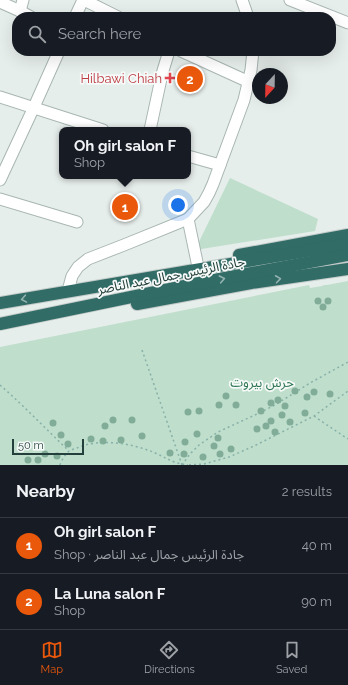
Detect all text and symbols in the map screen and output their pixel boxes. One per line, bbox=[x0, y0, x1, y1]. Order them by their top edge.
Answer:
search box bbox=[12, 12, 336, 56]
icon: search bbox=[26, 23, 48, 45]
text: Search here bbox=[58, 25, 141, 43]
pin: 2 bbox=[177, 64, 203, 94]
north arrow bbox=[252, 68, 288, 104]
place label: Hilbawi Chiah bbox=[80, 71, 162, 86]
marker: Hilbawi Chiah bbox=[165, 73, 175, 83]
popup bbox=[59, 127, 191, 179]
text: Oh girl salon F bbox=[74, 137, 176, 155]
text: Shop bbox=[74, 155, 105, 170]
pin: 1 bbox=[112, 192, 138, 222]
your location bbox=[168, 195, 188, 215]
street label: جادة الرئيس جمال عبد الناصر bbox=[95, 254, 247, 298]
one-way arrow bbox=[218, 275, 225, 284]
one-way arrow bbox=[275, 275, 281, 284]
one-way arrow bbox=[21, 294, 27, 303]
park label: حرش بيروت bbox=[230, 375, 294, 391]
scale bar bbox=[12, 437, 84, 456]
text: 50 m bbox=[18, 439, 44, 452]
text: Nearby bbox=[16, 481, 75, 501]
text: 2 results bbox=[282, 484, 332, 499]
text: Oh girl salon F bbox=[54, 523, 156, 541]
text: 1 bbox=[26, 538, 32, 553]
text: 40 m bbox=[302, 538, 332, 553]
text: Shop · جادة الرئيس جمال عبد الناصر bbox=[54, 547, 244, 562]
text: La Luna salon F bbox=[54, 585, 165, 603]
text: 2 bbox=[25, 594, 33, 609]
text: 90 m bbox=[301, 594, 332, 609]
text: Shop bbox=[54, 603, 85, 618]
tab: Map bbox=[41, 639, 63, 676]
tab: Directions bbox=[144, 639, 195, 676]
tab: Saved bbox=[276, 639, 307, 676]

